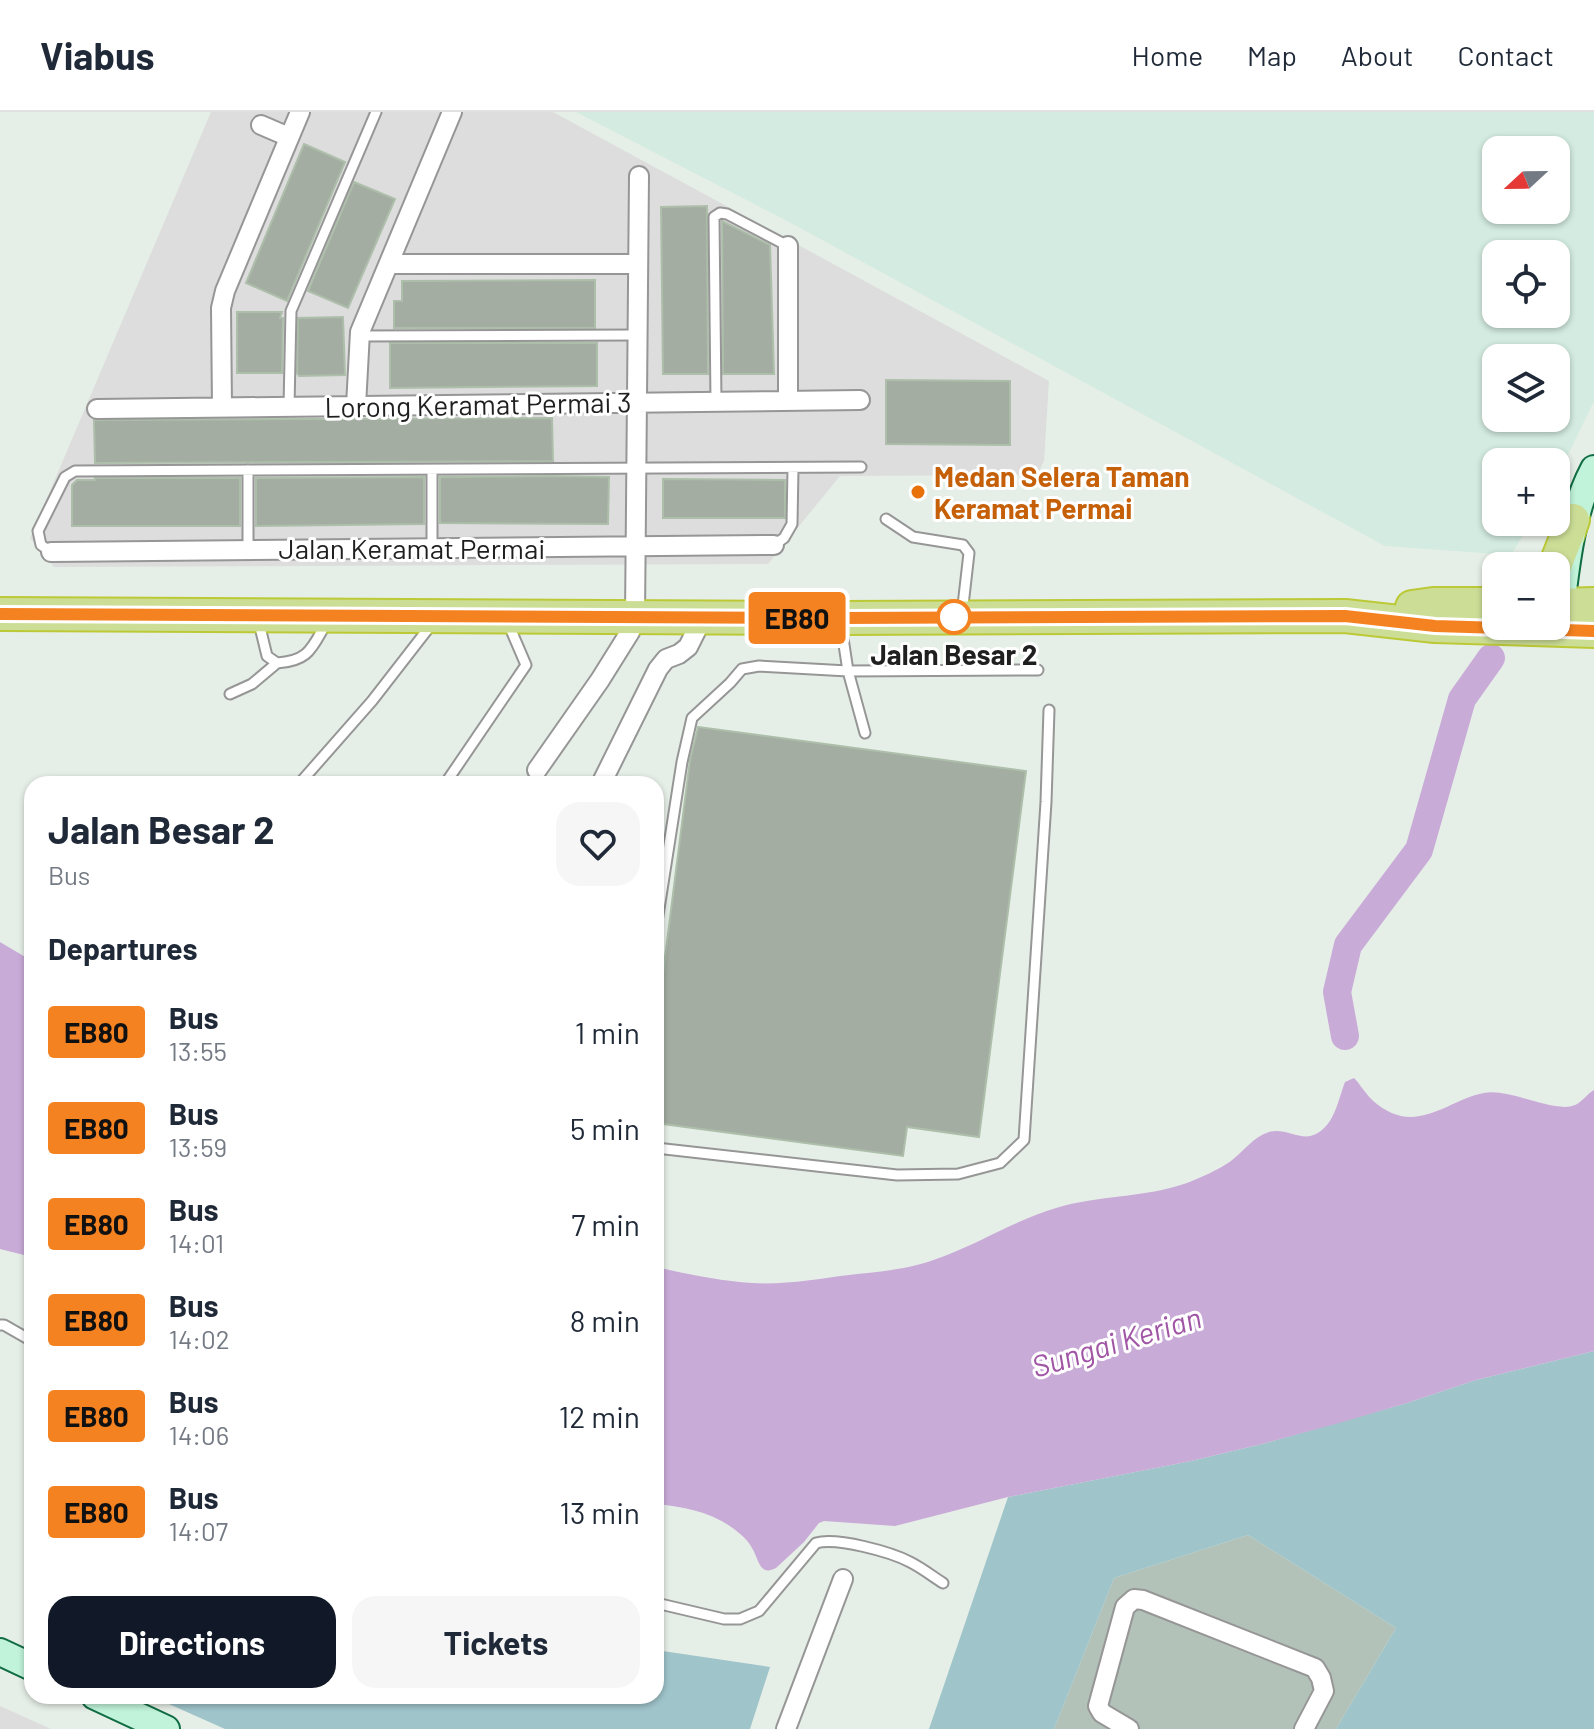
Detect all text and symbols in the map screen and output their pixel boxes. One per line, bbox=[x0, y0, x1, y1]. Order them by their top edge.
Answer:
text: Viabus bbox=[40, 32, 155, 78]
text: Home bbox=[1132, 38, 1203, 72]
text: Map bbox=[1247, 38, 1297, 72]
text: About bbox=[1341, 38, 1413, 72]
text: Contact bbox=[1457, 38, 1554, 72]
north arrow bbox=[1482, 136, 1570, 224]
map controls bbox=[1482, 136, 1570, 640]
button: locate bbox=[1482, 240, 1570, 328]
button: layers bbox=[1482, 344, 1570, 432]
street label: Lorong Keramat Permai 3 bbox=[324, 384, 632, 424]
button: + bbox=[1482, 448, 1570, 536]
place label: Medan Selera Taman Keramat Permai bbox=[934, 459, 1190, 525]
marker: Medan Selera Taman Keramat Permai bbox=[909, 483, 927, 501]
street label: Jalan Keramat Permai bbox=[279, 531, 545, 565]
button: − bbox=[1482, 552, 1570, 640]
line badge: EB80 bbox=[741, 592, 853, 644]
marker: Jalan Besar 2 bbox=[937, 600, 971, 634]
text: EB80 bbox=[765, 601, 829, 635]
place label: Jalan Besar 2 bbox=[871, 637, 1037, 671]
button: heart bbox=[556, 802, 640, 886]
text: Jalan Besar 2 bbox=[48, 806, 275, 852]
text: Bus bbox=[48, 859, 90, 890]
text: Departures bbox=[48, 930, 198, 966]
text: Bus bbox=[169, 999, 219, 1035]
text: 1 min bbox=[575, 1014, 640, 1050]
text: EB80 bbox=[64, 1015, 129, 1049]
text: 13:55 bbox=[169, 1035, 227, 1066]
text: Bus bbox=[169, 1095, 219, 1131]
text: 5 min bbox=[570, 1110, 640, 1146]
text: EB80 bbox=[64, 1111, 129, 1145]
text: 13:59 bbox=[169, 1131, 227, 1162]
text: Bus bbox=[169, 1191, 219, 1227]
text: 7 min bbox=[571, 1206, 640, 1242]
text: EB80 bbox=[64, 1207, 129, 1241]
text: 14:01 bbox=[169, 1227, 224, 1258]
text: Bus bbox=[169, 1287, 219, 1323]
water label: Sungai Kerian bbox=[1027, 1298, 1205, 1384]
text: 8 min bbox=[570, 1302, 640, 1338]
text: EB80 bbox=[64, 1303, 129, 1337]
text: 14:02 bbox=[169, 1323, 230, 1354]
text: Bus bbox=[169, 1383, 219, 1419]
text: 12 min bbox=[559, 1398, 640, 1434]
text: EB80 bbox=[64, 1399, 129, 1433]
text: 14:06 bbox=[169, 1419, 229, 1450]
text: Bus bbox=[169, 1479, 219, 1515]
text: 13 min bbox=[559, 1494, 640, 1530]
text: EB80 bbox=[64, 1495, 129, 1529]
text: 14:07 bbox=[169, 1515, 228, 1546]
button: Directions bbox=[48, 1596, 336, 1688]
button: Tickets bbox=[352, 1596, 640, 1688]

